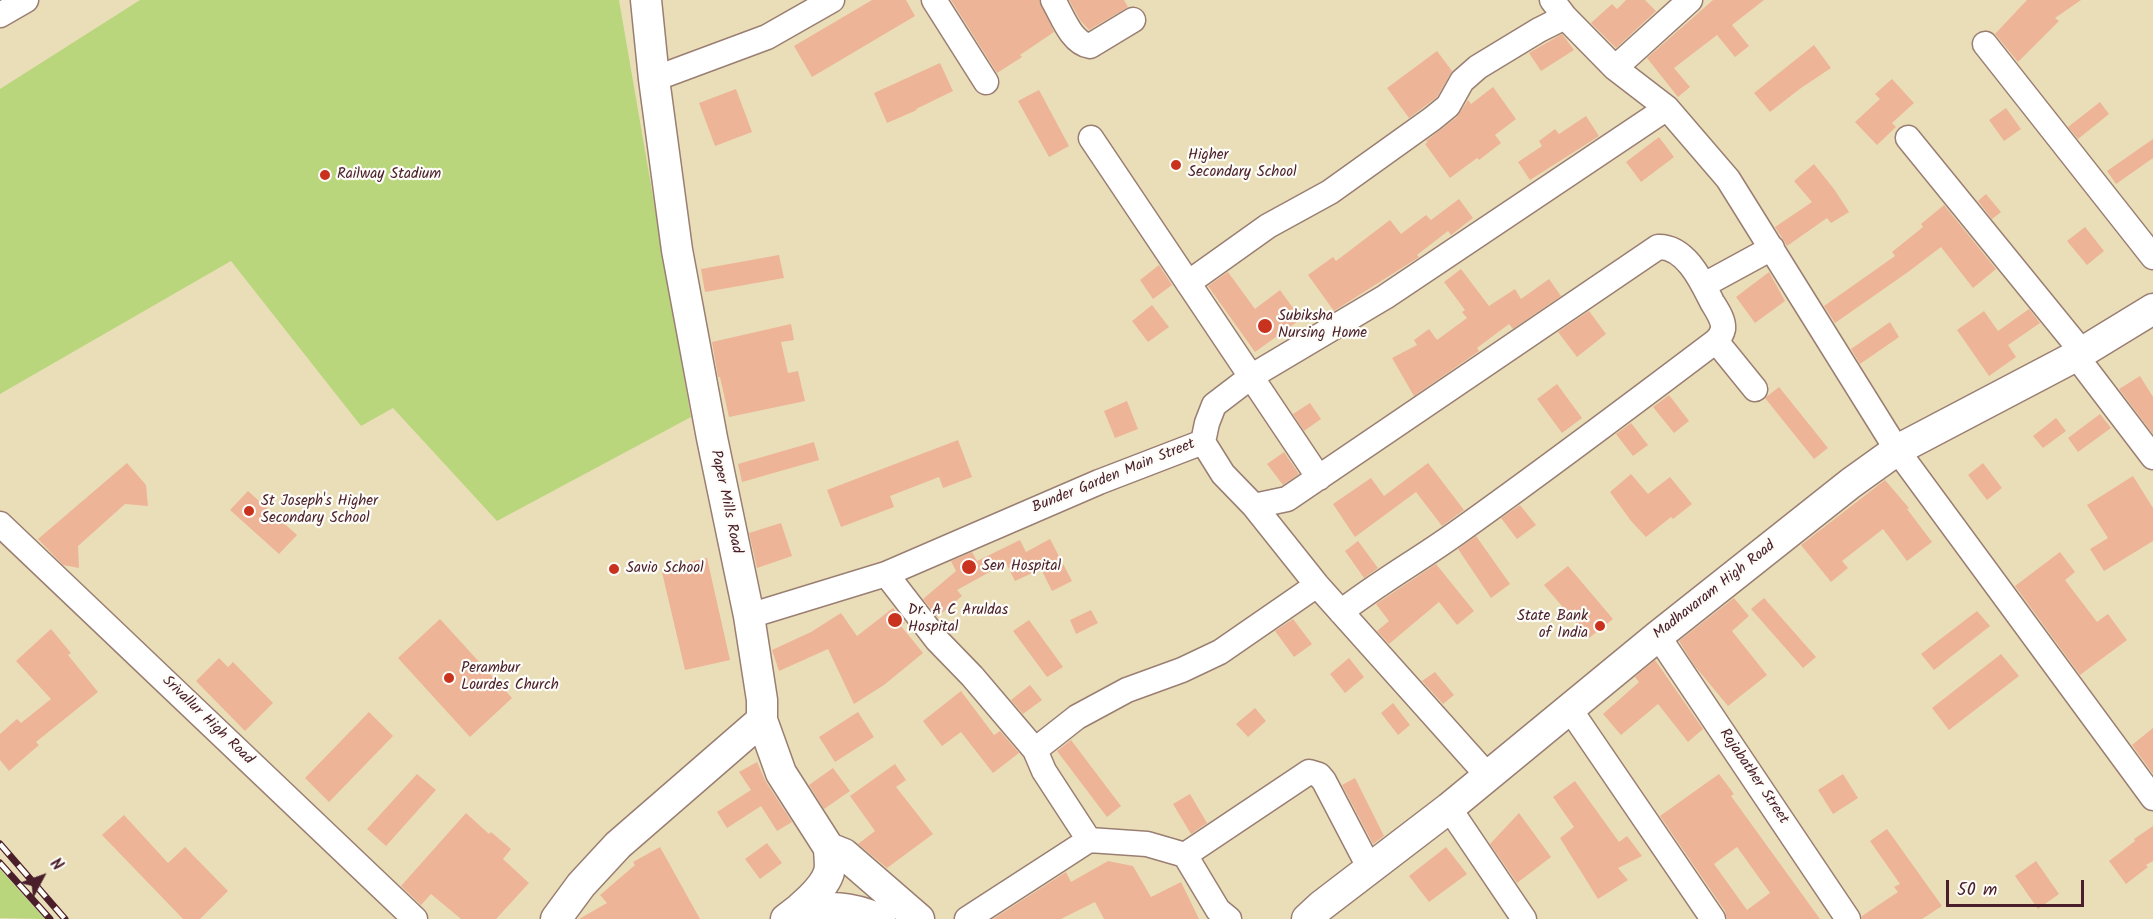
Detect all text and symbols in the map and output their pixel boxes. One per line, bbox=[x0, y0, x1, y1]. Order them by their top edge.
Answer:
place label: Higher Secondary School bbox=[1188, 147, 1297, 182]
marker: Higher Secondary School bbox=[1169, 158, 1183, 172]
place label: Railway Stadium bbox=[337, 166, 441, 184]
marker: Railway Stadium bbox=[318, 168, 332, 182]
place label: Subiksha Nursing Home bbox=[1278, 308, 1367, 343]
marker: Subiksha Nursing Home bbox=[1256, 317, 1274, 335]
street label: Bunder Garden Main Street bbox=[1030, 436, 1198, 518]
street label: Paper Mills Road bbox=[705, 449, 745, 555]
place label: St Joseph's Higher Secondary School bbox=[261, 493, 378, 528]
marker: St Joseph's Higher Secondary School bbox=[242, 504, 256, 518]
street label: Madhavaram High Road bbox=[1651, 538, 1779, 644]
marker: Sen Hospital bbox=[960, 558, 978, 576]
place label: Sen Hospital bbox=[982, 558, 1061, 576]
place label: Savio School bbox=[626, 560, 704, 578]
marker: Savio School bbox=[607, 562, 621, 576]
place label: Dr. A C Aruldas Hospital bbox=[908, 602, 1008, 637]
place label: State Bank of India bbox=[1517, 608, 1588, 643]
marker: Dr. A C Aruldas Hospital bbox=[886, 611, 904, 629]
marker: State Bank of India bbox=[1593, 619, 1607, 633]
place label: Perambur Lourdes Church bbox=[461, 660, 559, 695]
marker: Perambur Lourdes Church bbox=[442, 671, 456, 685]
street label: Srivallur High Road bbox=[157, 673, 257, 769]
street label: Rajabather Street bbox=[1714, 726, 1792, 828]
north arrow bbox=[12, 847, 72, 907]
text: N bbox=[43, 853, 69, 877]
scale bar bbox=[1949, 868, 2087, 906]
text: 50 m bbox=[1957, 876, 1997, 905]

